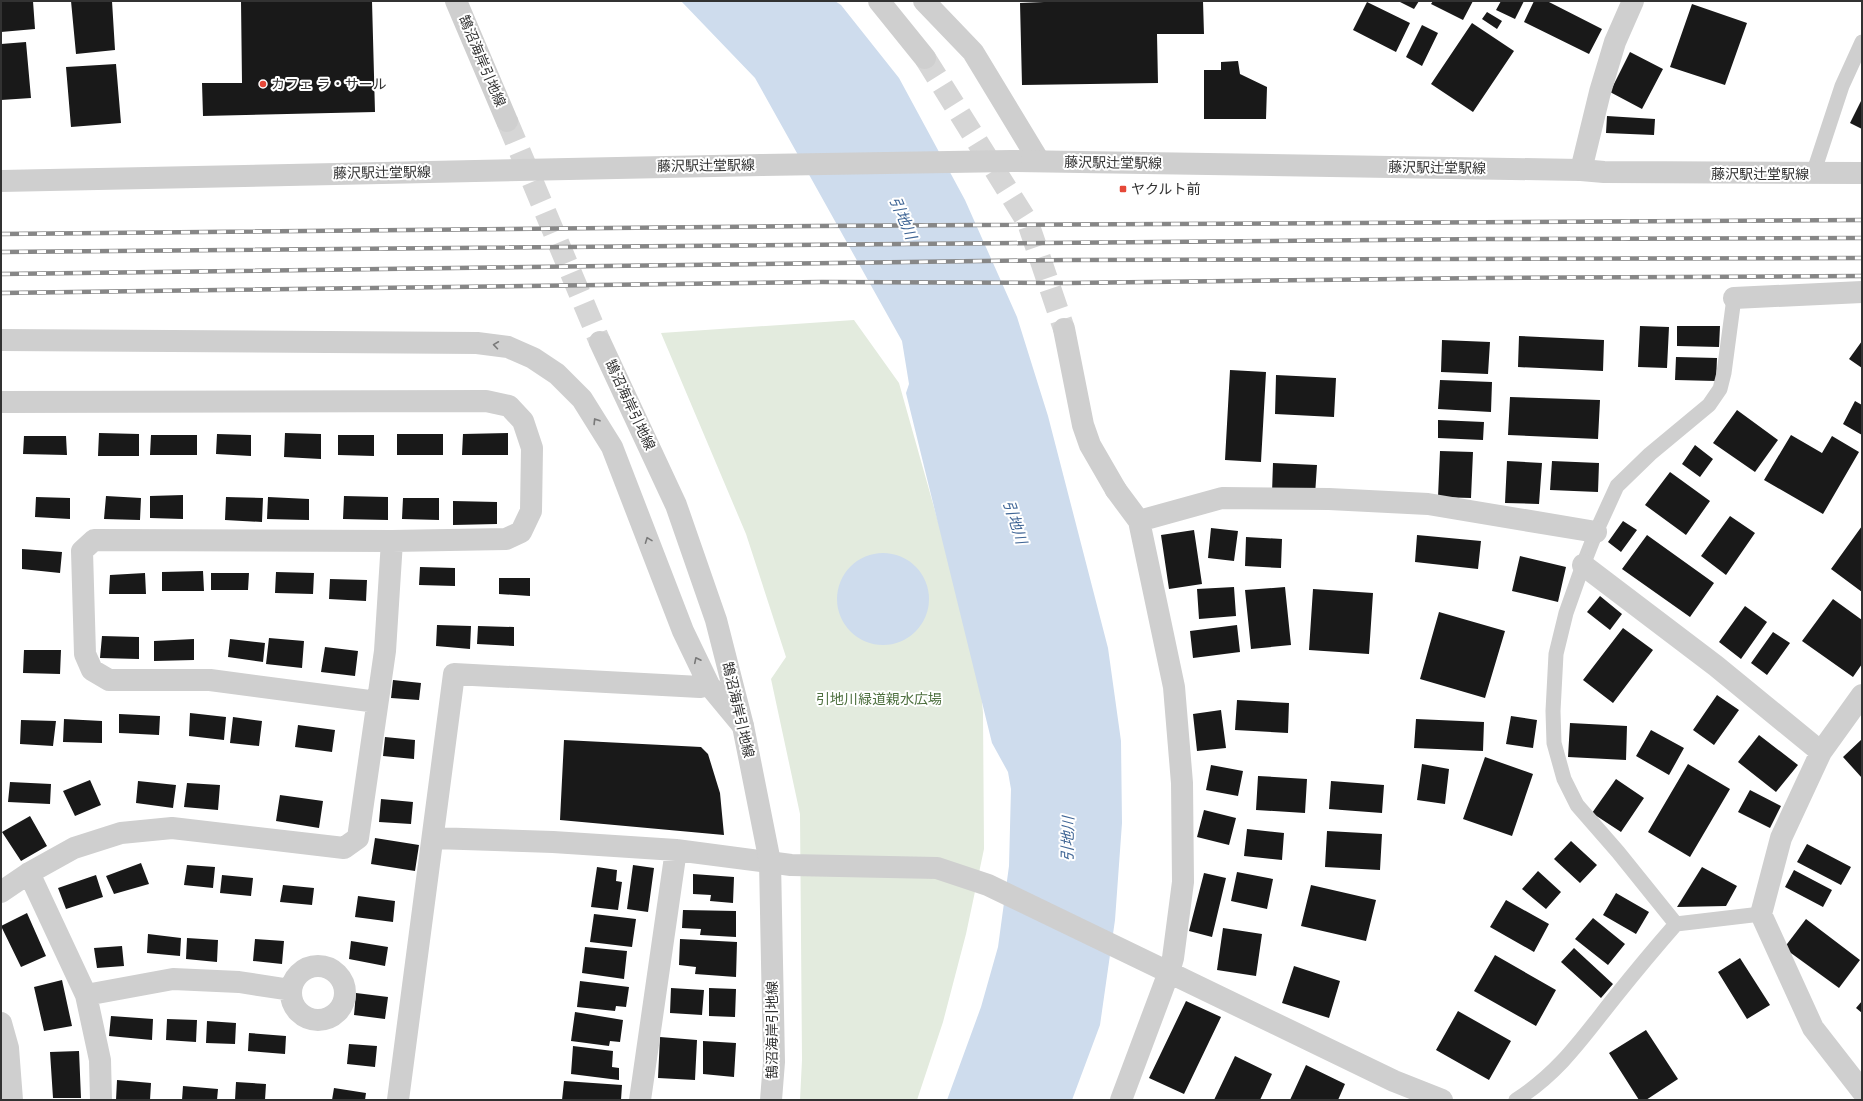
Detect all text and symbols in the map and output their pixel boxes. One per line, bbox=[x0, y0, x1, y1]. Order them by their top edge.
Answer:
street label: 鵠沼海岸引地線 bbox=[455, 13, 509, 109]
place label: カフェ ラ・サール bbox=[271, 76, 387, 93]
marker: カフェ ラ・サール bbox=[258, 79, 268, 89]
street label: 藤沢駅辻堂駅線 bbox=[1064, 154, 1162, 172]
street label: 藤沢駅辻堂駅線 bbox=[657, 157, 755, 175]
street label: 藤沢駅辻堂駅線 bbox=[1388, 159, 1486, 177]
street label: 藤沢駅辻堂駅線 bbox=[333, 164, 431, 182]
street label: 藤沢駅辻堂駅線 bbox=[1711, 166, 1809, 183]
place label: ヤクルト前 bbox=[1131, 181, 1201, 198]
marker: ヤクルト前 bbox=[1118, 184, 1128, 194]
water label: 引地川 bbox=[886, 194, 921, 244]
one-way arrow bbox=[493, 341, 499, 350]
street label: 鵠沼海岸引地線 bbox=[602, 357, 658, 453]
one-way arrow bbox=[593, 418, 601, 425]
water label: 引地川 bbox=[999, 498, 1031, 548]
one-way arrow bbox=[644, 537, 652, 544]
one-way arrow bbox=[694, 657, 702, 665]
street label: 鵠沼海岸引地線 bbox=[719, 660, 757, 760]
park label: 引地川緑道親水広場 bbox=[816, 691, 942, 708]
water label: 引地川 bbox=[1059, 814, 1077, 862]
street label: 鵠沼海岸引地線 bbox=[764, 981, 781, 1079]

